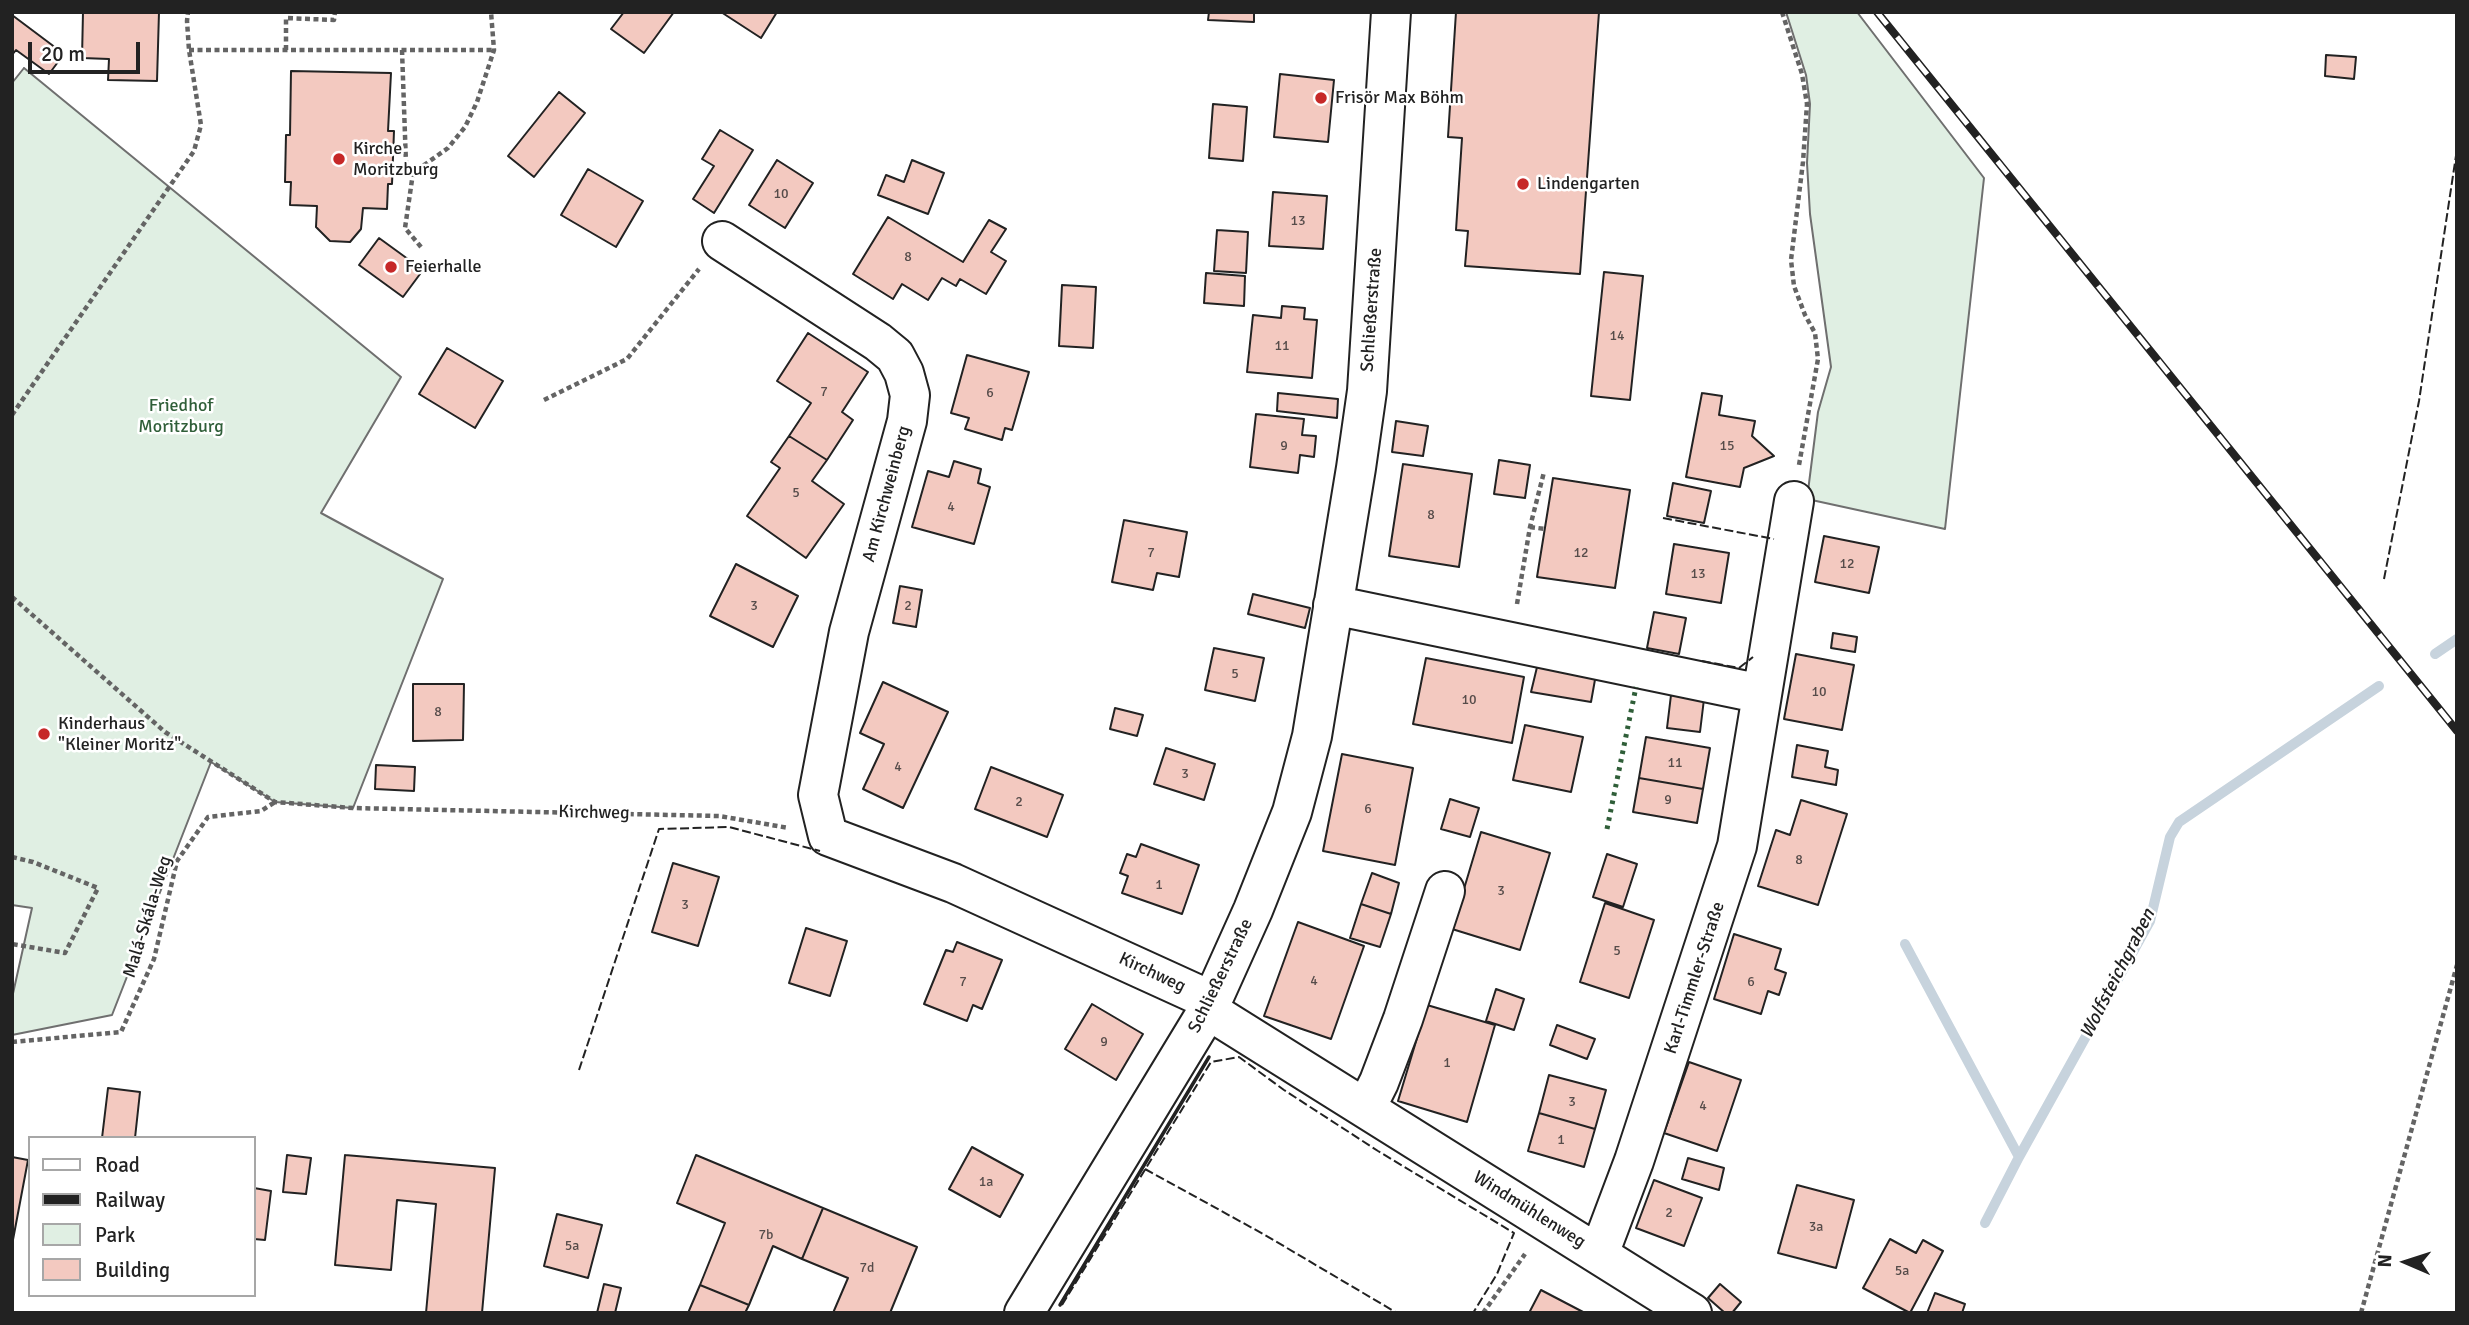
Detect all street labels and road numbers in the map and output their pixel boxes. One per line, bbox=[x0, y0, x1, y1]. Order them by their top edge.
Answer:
street label: Schließerstraße bbox=[1357, 247, 1387, 373]
street label: Am Kirchweinberg bbox=[858, 424, 916, 564]
street label: Kirchweg bbox=[558, 802, 630, 824]
street label: Malá-Skála-Weg bbox=[119, 853, 177, 981]
street label: Karl-Timmler-Straße bbox=[1660, 899, 1730, 1057]
street label: Schließerstraße bbox=[1184, 915, 1258, 1037]
street label: Kirchweg bbox=[1115, 948, 1189, 998]
street label: Windmühlenweg bbox=[1469, 1167, 1589, 1253]

